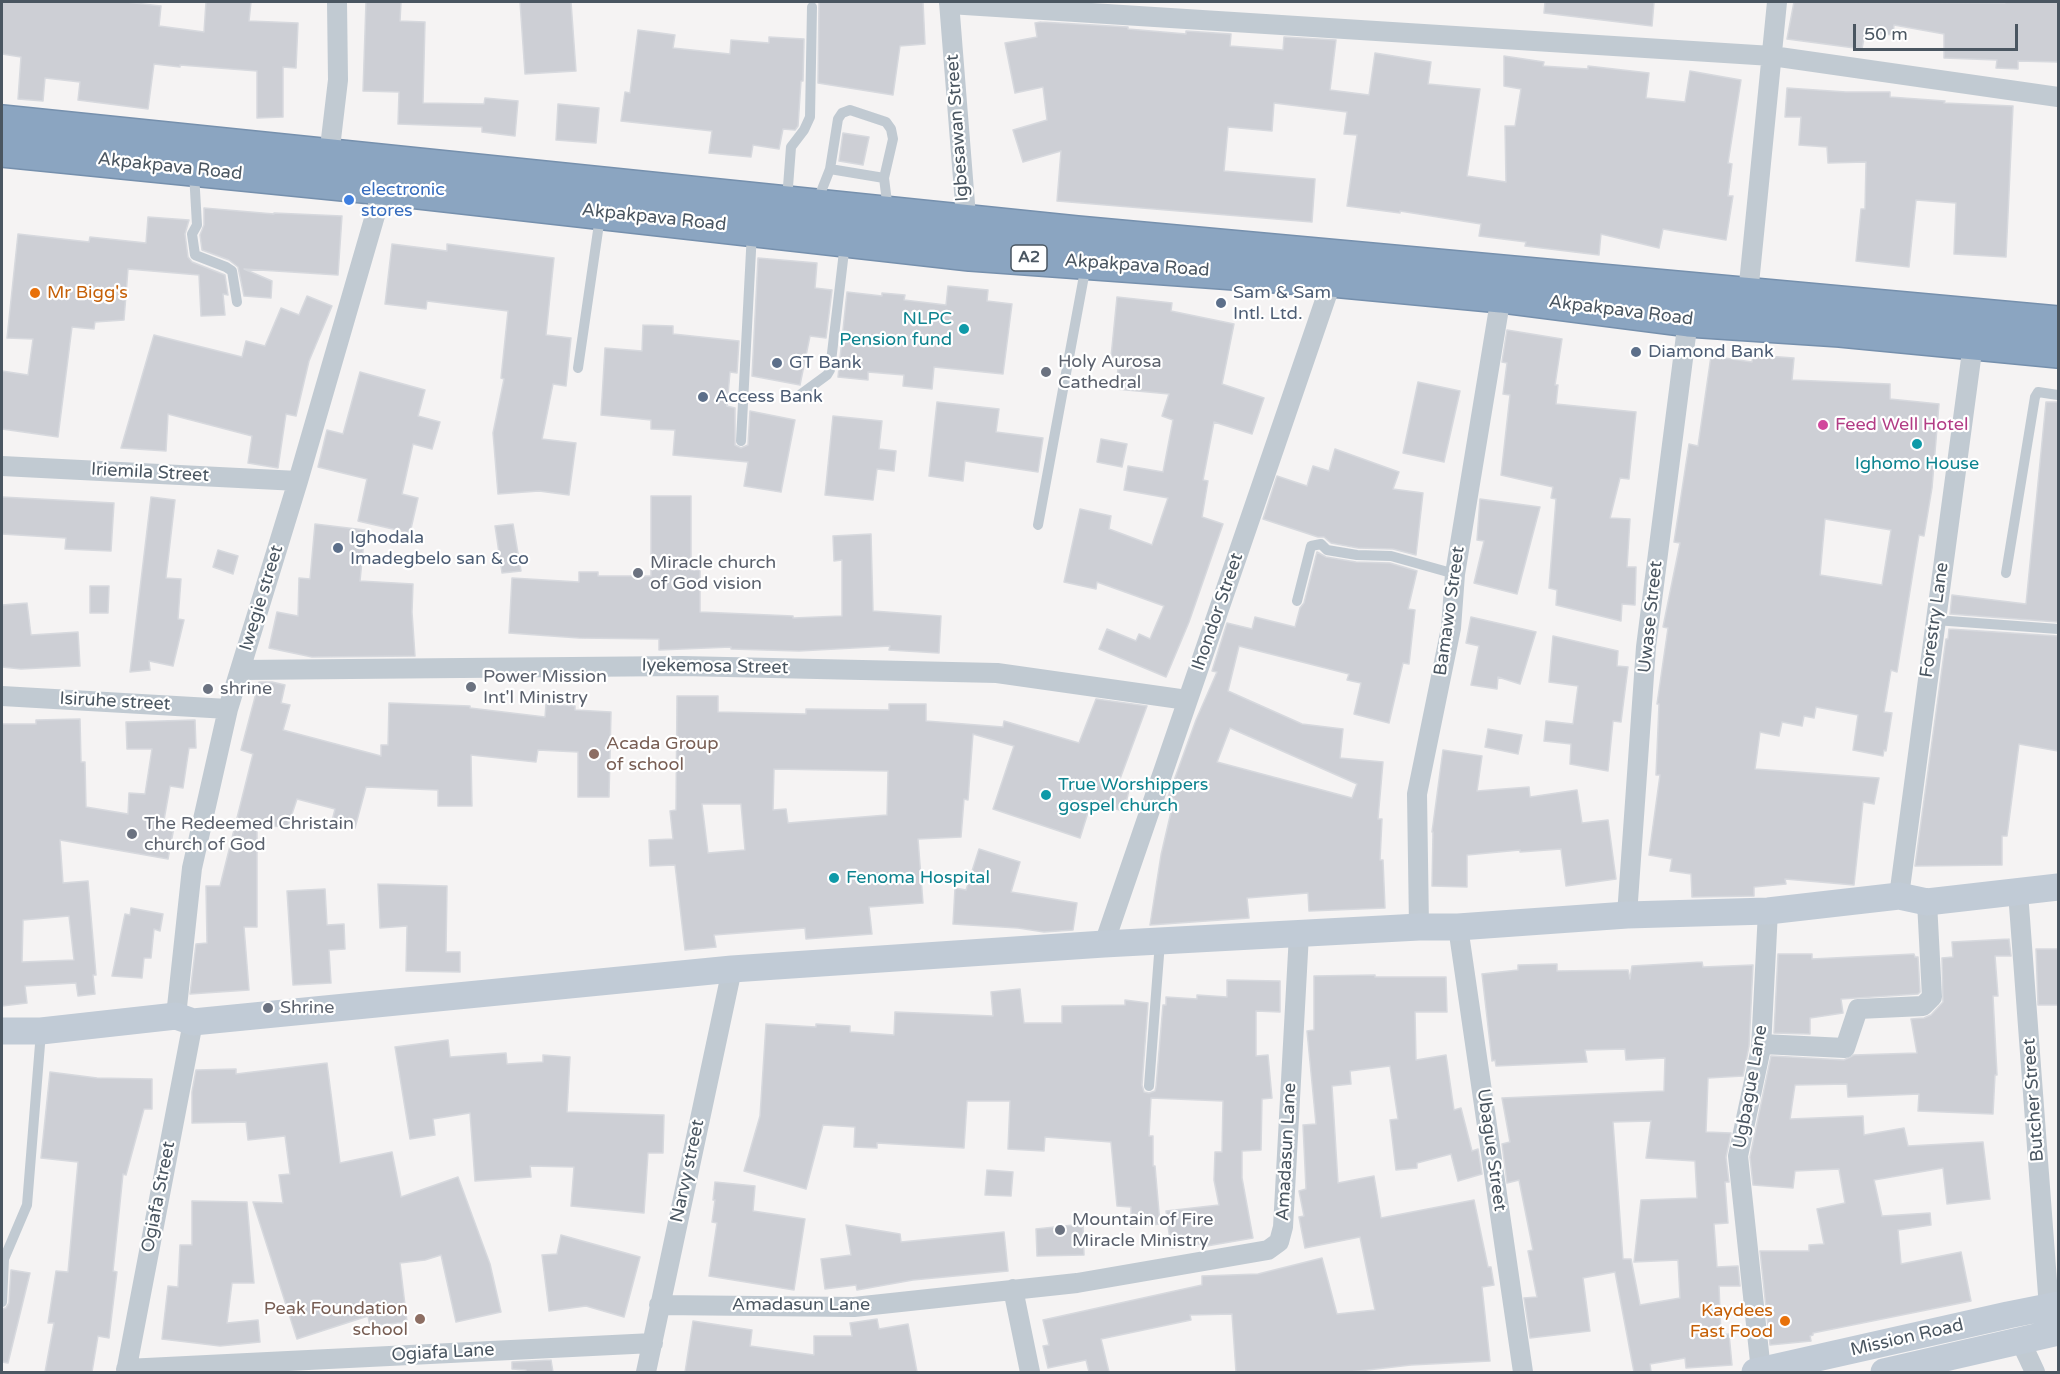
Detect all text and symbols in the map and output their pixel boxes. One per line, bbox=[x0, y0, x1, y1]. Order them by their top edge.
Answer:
scale bar bbox=[1856, 12, 2021, 50]
text: 50 m bbox=[1864, 23, 1908, 45]
street label: Igbesawan Street bbox=[942, 54, 974, 202]
street label: Akpakpava Road bbox=[97, 149, 243, 185]
place label: electronic stores bbox=[361, 179, 445, 222]
marker: electronic stores bbox=[342, 193, 356, 207]
street label: Akpakpava Road bbox=[581, 200, 727, 236]
road number: A2 bbox=[1011, 245, 1047, 271]
street label: Akpakpava Road bbox=[1064, 250, 1210, 282]
place label: Mr Bigg's bbox=[47, 282, 128, 304]
place label: Sam & Sam Intl. Ltd. bbox=[1233, 282, 1331, 324]
marker: Mr Bigg's bbox=[28, 286, 42, 300]
street label: Akpakpava Road bbox=[1548, 291, 1694, 331]
marker: Sam & Sam Intl. Ltd. bbox=[1214, 296, 1228, 310]
place label: NLPC Pension fund bbox=[839, 308, 952, 350]
marker: NLPC Pension fund bbox=[957, 322, 971, 336]
place label: Diamond Bank bbox=[1648, 341, 1774, 363]
marker: Diamond Bank bbox=[1629, 345, 1643, 359]
place label: Holy Aurosa Cathedral bbox=[1058, 351, 1162, 394]
place label: GT Bank bbox=[789, 352, 862, 374]
marker: GT Bank bbox=[770, 356, 784, 370]
marker: Holy Aurosa Cathedral bbox=[1039, 365, 1053, 379]
place label: Access Bank bbox=[715, 386, 823, 408]
marker: Access Bank bbox=[696, 390, 710, 404]
place label: Feed Well Hotel bbox=[1835, 414, 1968, 436]
marker: Feed Well Hotel bbox=[1816, 418, 1830, 432]
marker: Ighomo House bbox=[1910, 437, 1924, 451]
place label: Ighomo House bbox=[1855, 453, 1979, 475]
street label: Iriemila Street bbox=[90, 459, 210, 487]
place label: Ighodala Imadegbelo san & co bbox=[350, 527, 529, 570]
marker: Ighodala Imadegbelo san & co bbox=[331, 541, 345, 555]
street label: Iwegie street bbox=[236, 543, 288, 653]
street label: Bamawo Street bbox=[1430, 545, 1470, 677]
street label: Ihondor Street bbox=[1188, 550, 1248, 674]
place label: Miracle church of God vision bbox=[650, 552, 776, 594]
street label: Uwase Street bbox=[1634, 560, 1668, 674]
street label: Forestry Lane bbox=[1916, 561, 1954, 679]
marker: Miracle church of God vision bbox=[631, 566, 645, 580]
street label: Iyekemosa Street bbox=[641, 655, 789, 679]
place label: Power Mission Int'l Ministry bbox=[483, 666, 607, 708]
place label: shrine bbox=[220, 678, 272, 700]
marker: Power Mission Int'l Ministry bbox=[464, 680, 478, 694]
marker: shrine bbox=[201, 682, 215, 696]
street label: Isiruhe street bbox=[59, 688, 171, 716]
place label: Acada Group of school bbox=[606, 733, 719, 776]
marker: Acada Group of school bbox=[587, 747, 601, 761]
place label: True Worshippers gospel church bbox=[1058, 774, 1208, 816]
marker: True Worshippers gospel church bbox=[1039, 788, 1053, 802]
place label: The Redeemed Christain church of God bbox=[144, 813, 354, 856]
marker: The Redeemed Christain church of God bbox=[125, 827, 139, 841]
place label: Fenoma Hospital bbox=[846, 867, 990, 889]
marker: Fenoma Hospital bbox=[827, 871, 841, 885]
place label: Shrine bbox=[280, 997, 334, 1019]
marker: Shrine bbox=[261, 1001, 275, 1015]
street label: Ugbague Lane bbox=[1730, 1024, 1772, 1150]
street label: Butcher Street bbox=[2019, 1037, 2049, 1163]
street label: Amadasun Lane bbox=[1273, 1082, 1301, 1222]
street label: Ubague Street bbox=[1472, 1087, 1510, 1213]
street label: Narvy street bbox=[667, 1118, 709, 1224]
street label: Ogiafa Street bbox=[138, 1140, 180, 1254]
place label: Mountain of Fire Miracle Ministry bbox=[1072, 1209, 1213, 1252]
marker: Mountain of Fire Miracle Ministry bbox=[1053, 1223, 1067, 1237]
street label: Amadasun Lane bbox=[732, 1294, 870, 1316]
place label: Peak Foundation school bbox=[264, 1298, 408, 1340]
place label: Kaydees Fast Food bbox=[1690, 1300, 1773, 1342]
marker: Peak Foundation school bbox=[413, 1312, 427, 1326]
marker: Kaydees Fast Food bbox=[1778, 1314, 1792, 1328]
street label: Mission Road bbox=[1848, 1315, 1966, 1361]
street label: Ogiafa Lane bbox=[391, 1340, 495, 1366]

